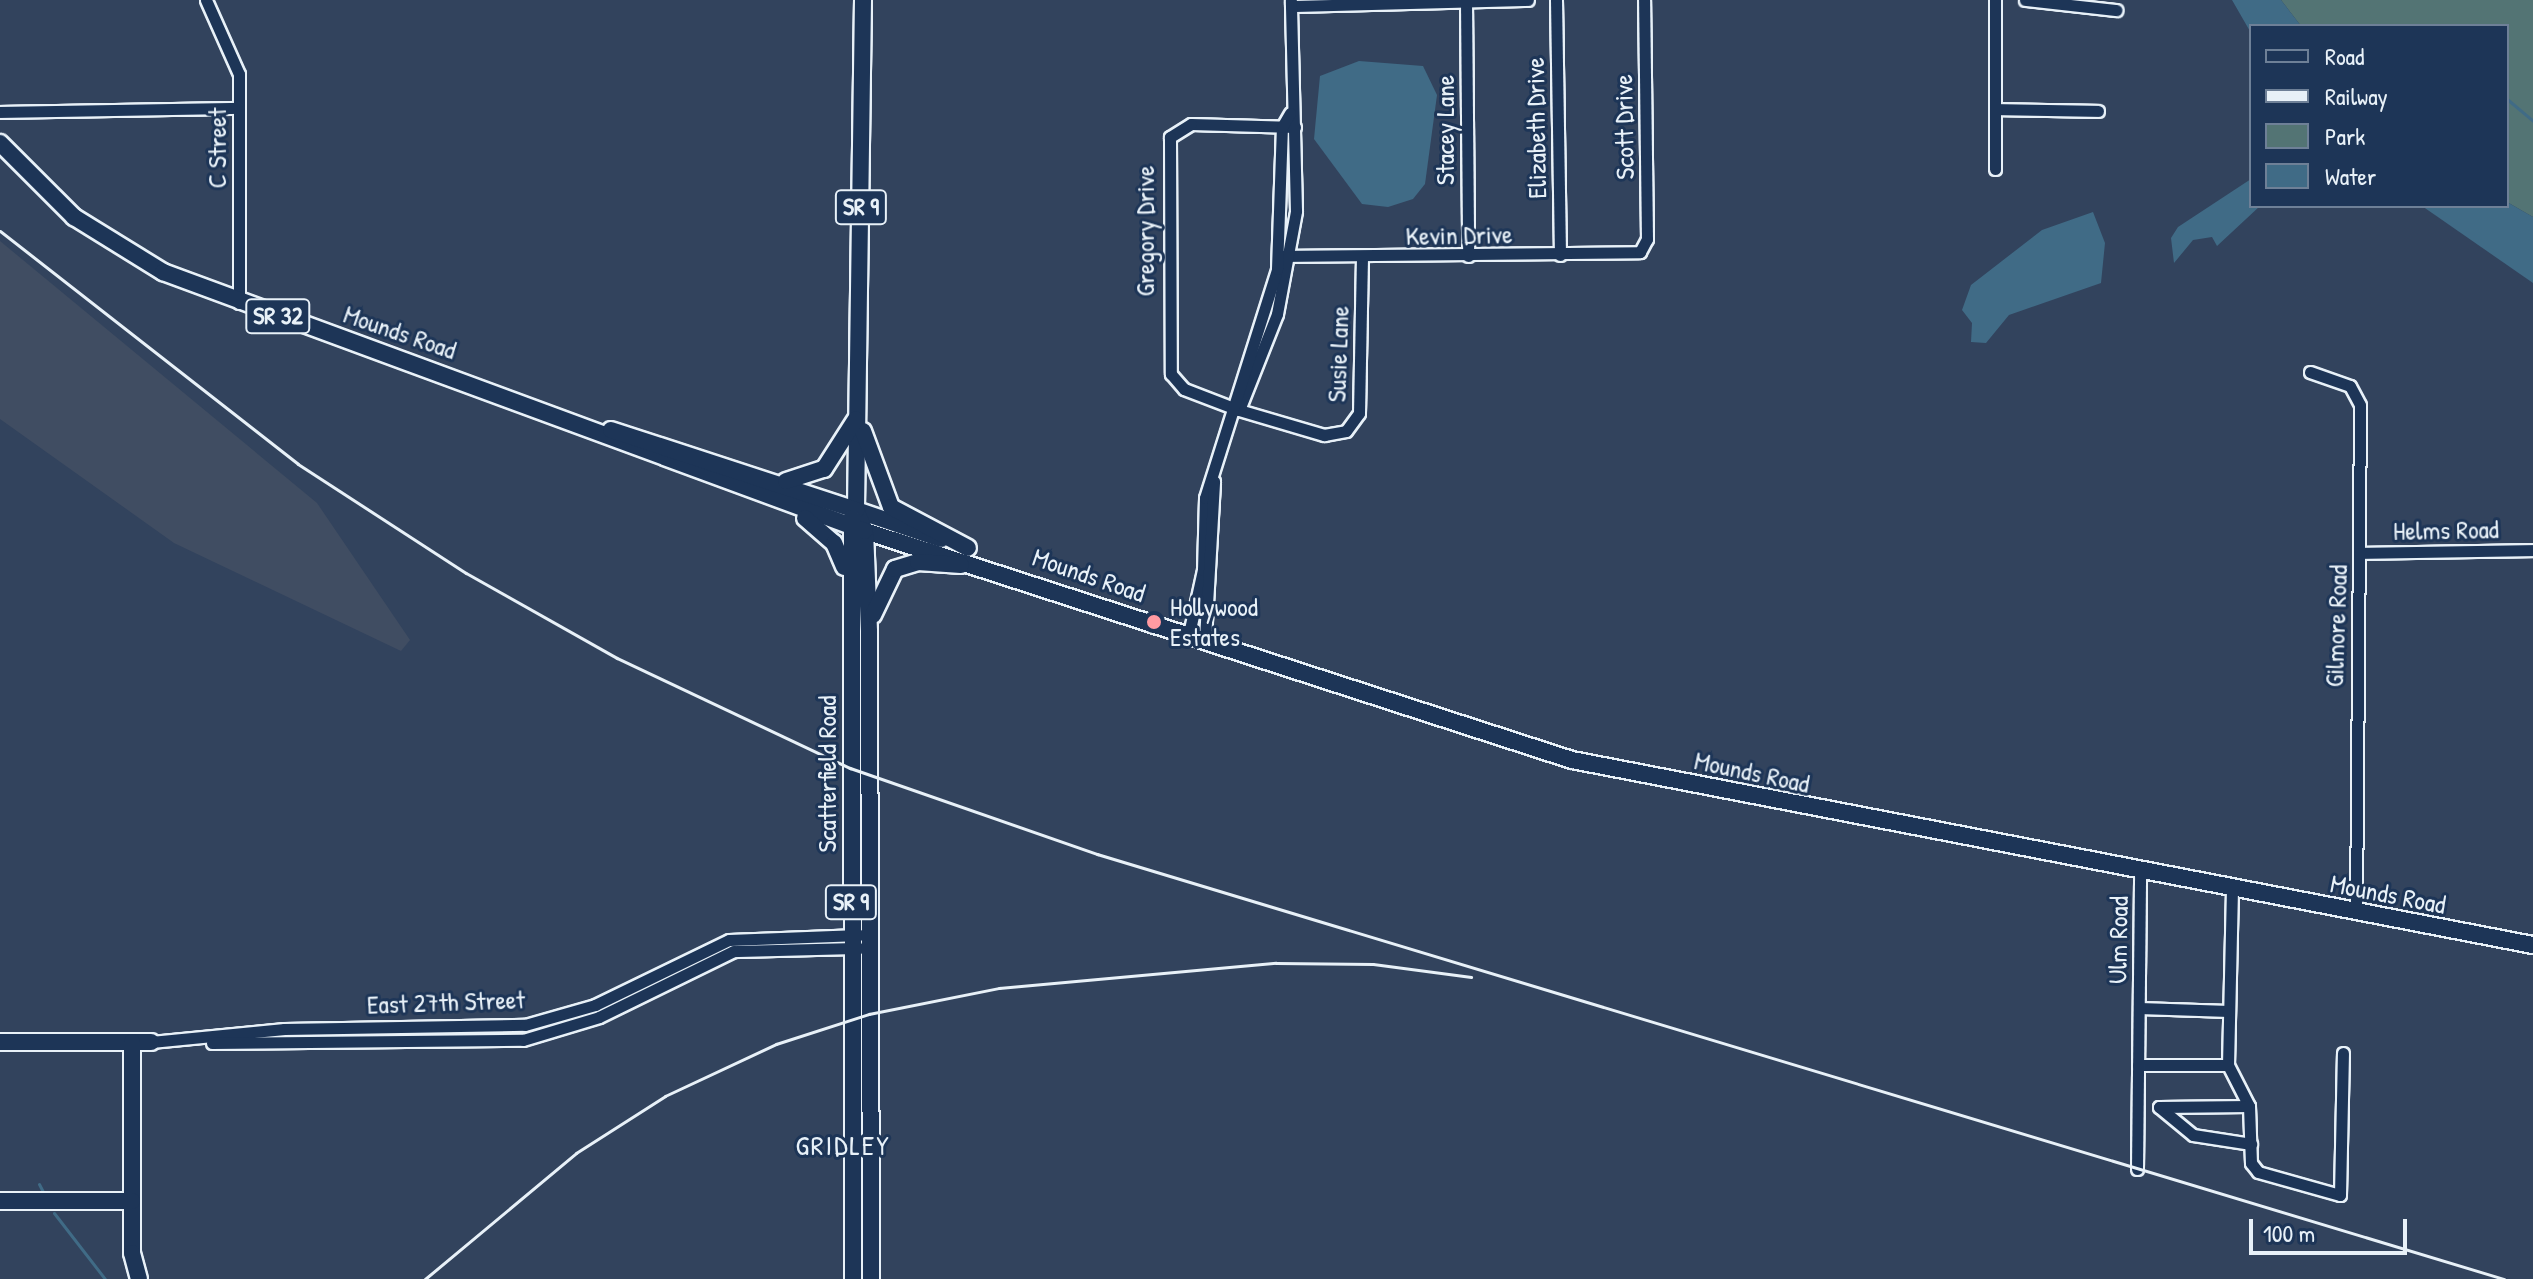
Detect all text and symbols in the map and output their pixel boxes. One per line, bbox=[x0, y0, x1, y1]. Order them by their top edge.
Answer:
legend bbox=[2249, 24, 2509, 208]
text: Road bbox=[2325, 40, 2364, 72]
street label: Elizabeth Drive bbox=[1519, 57, 1553, 199]
street label: Scott Drive bbox=[1607, 74, 1641, 180]
street label: Stacey Lane bbox=[1429, 75, 1461, 185]
text: Railway bbox=[2325, 80, 2388, 112]
street label: C Street bbox=[201, 108, 233, 188]
text: Park bbox=[2325, 120, 2365, 152]
text: Water bbox=[2325, 160, 2376, 192]
street label: Gregory Drive bbox=[1129, 166, 1161, 296]
road number: SR 9 bbox=[833, 187, 889, 227]
street label: Kevin Drive bbox=[1405, 218, 1513, 252]
road number: SR 32 bbox=[244, 296, 312, 336]
street label: Mounds Road bbox=[340, 298, 460, 366]
street label: Susie Lane bbox=[1321, 305, 1355, 403]
street label: Helms Road bbox=[2393, 513, 2499, 547]
street label: Mounds Road bbox=[1029, 541, 1149, 609]
street label: Gilmore Road bbox=[2318, 564, 2354, 688]
place label: Hollywood Estates bbox=[1170, 591, 1258, 652]
marker: Hollywood Estates bbox=[1145, 613, 1163, 631]
street label: Scatterfield Road bbox=[811, 696, 843, 852]
street label: Mounds Road bbox=[1692, 745, 1812, 799]
street label: Mounds Road bbox=[2328, 868, 2448, 920]
road number: SR 9 bbox=[823, 882, 879, 922]
street label: Ulm Road bbox=[2102, 896, 2134, 984]
street label: East 27th Street bbox=[366, 984, 526, 1020]
district label: GRIDLEY bbox=[795, 1128, 891, 1162]
scale bar bbox=[2253, 1203, 2411, 1253]
text: 100 m bbox=[2263, 1217, 2315, 1249]

